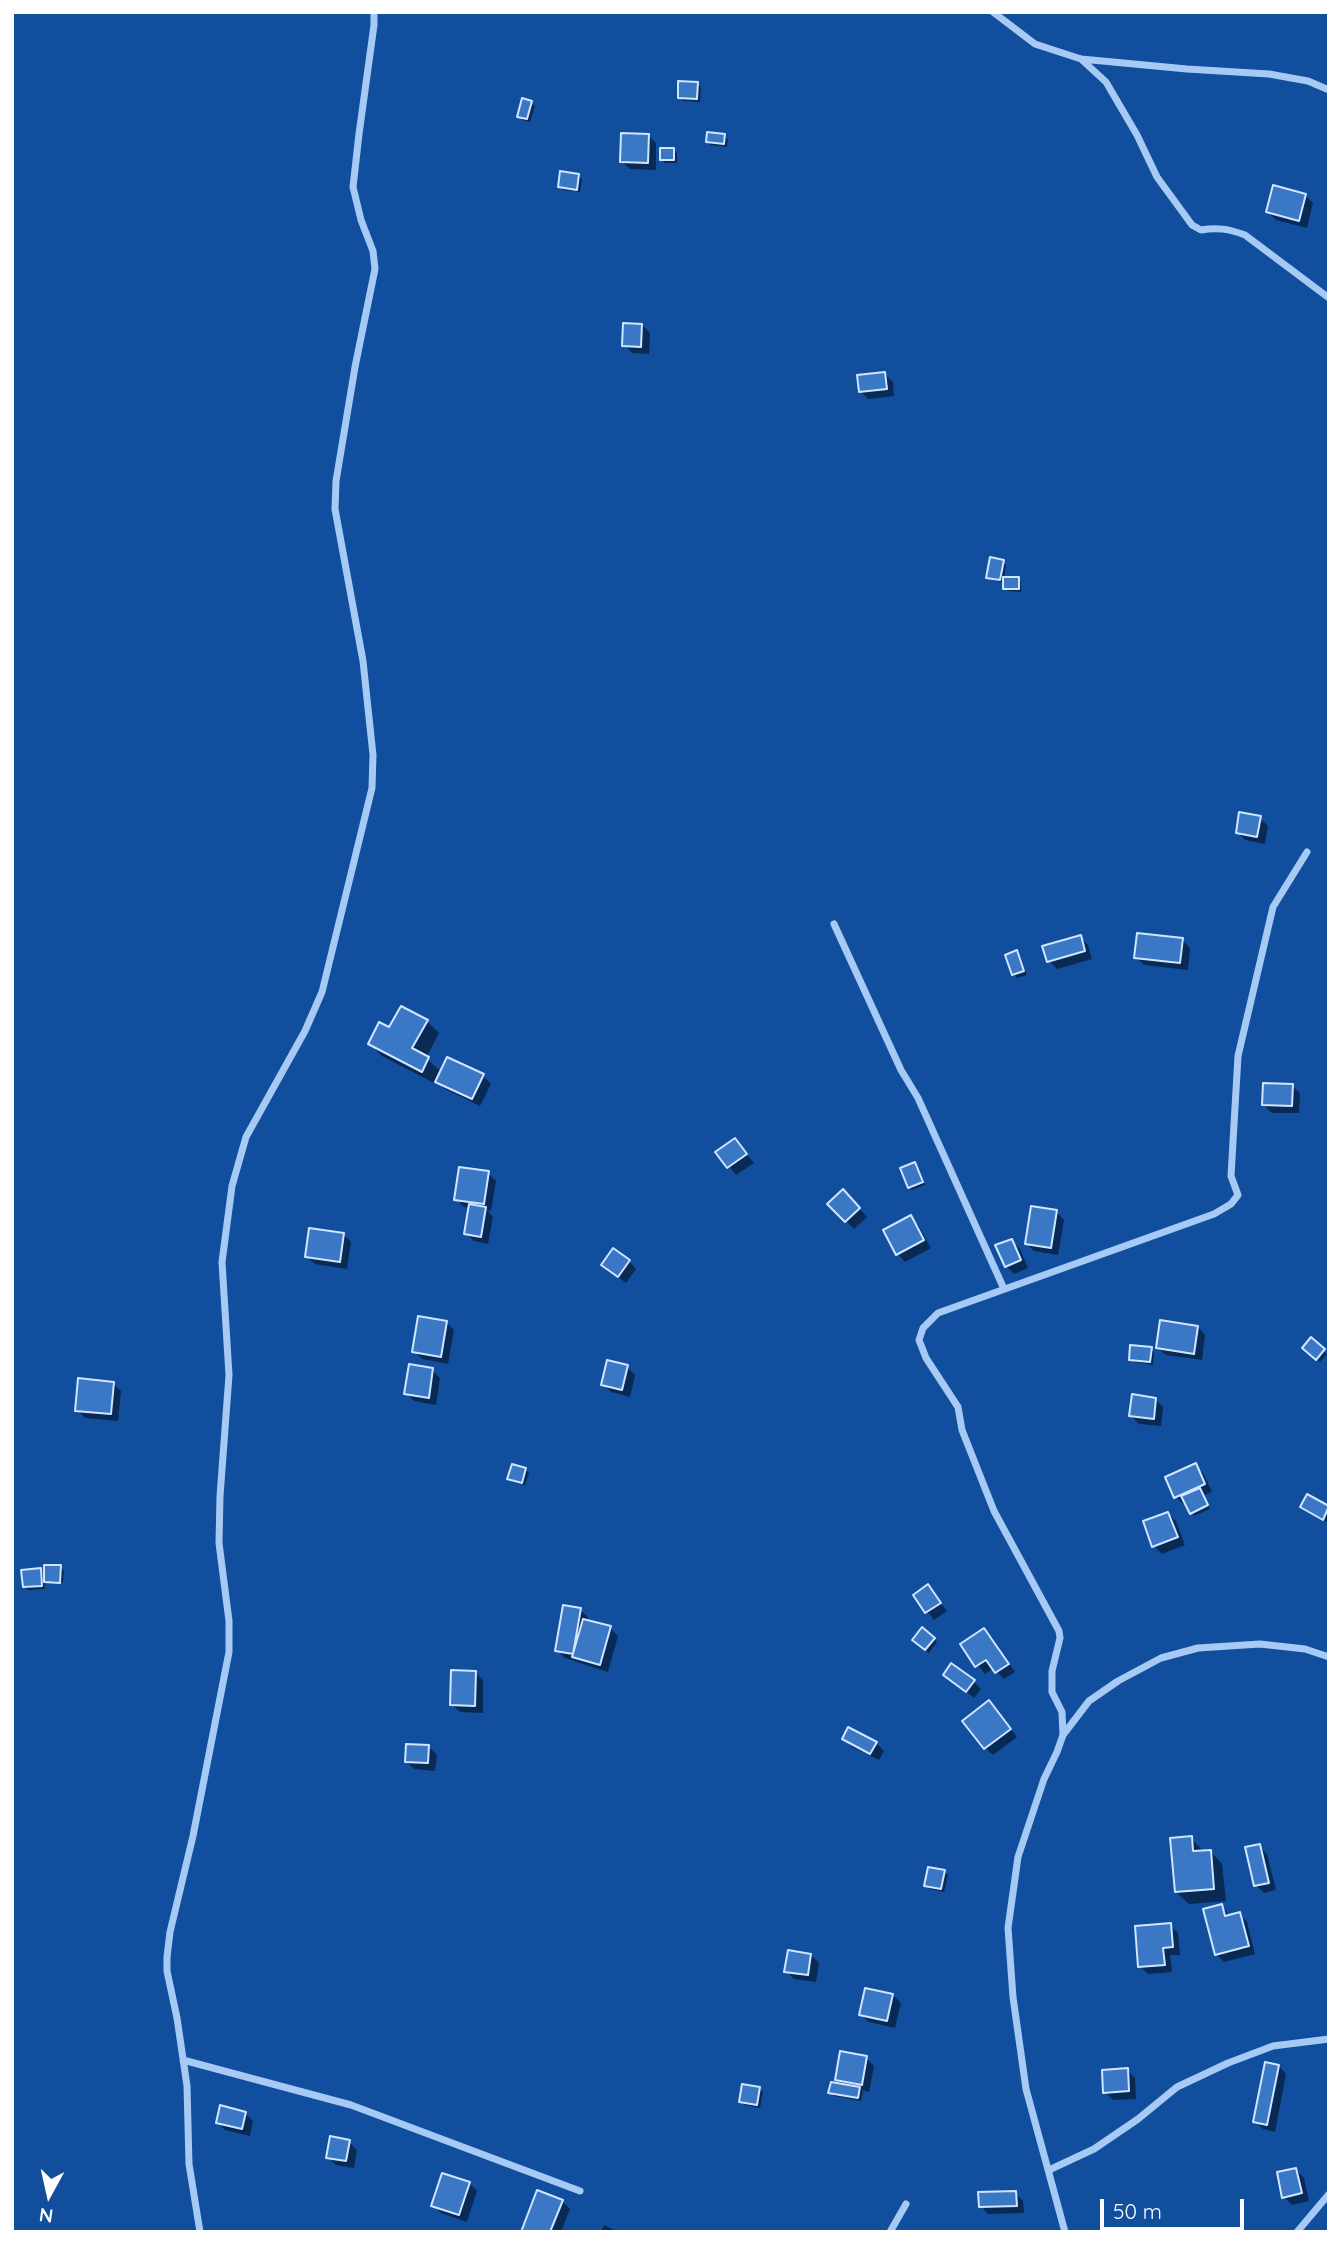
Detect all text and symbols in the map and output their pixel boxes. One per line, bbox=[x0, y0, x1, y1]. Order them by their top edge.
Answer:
north arrow bbox=[14, 2160, 84, 2230]
scale bar bbox=[1103, 2184, 1246, 2228]
text: 50 m bbox=[1113, 2198, 1162, 2224]
text: N bbox=[37, 2203, 55, 2229]

